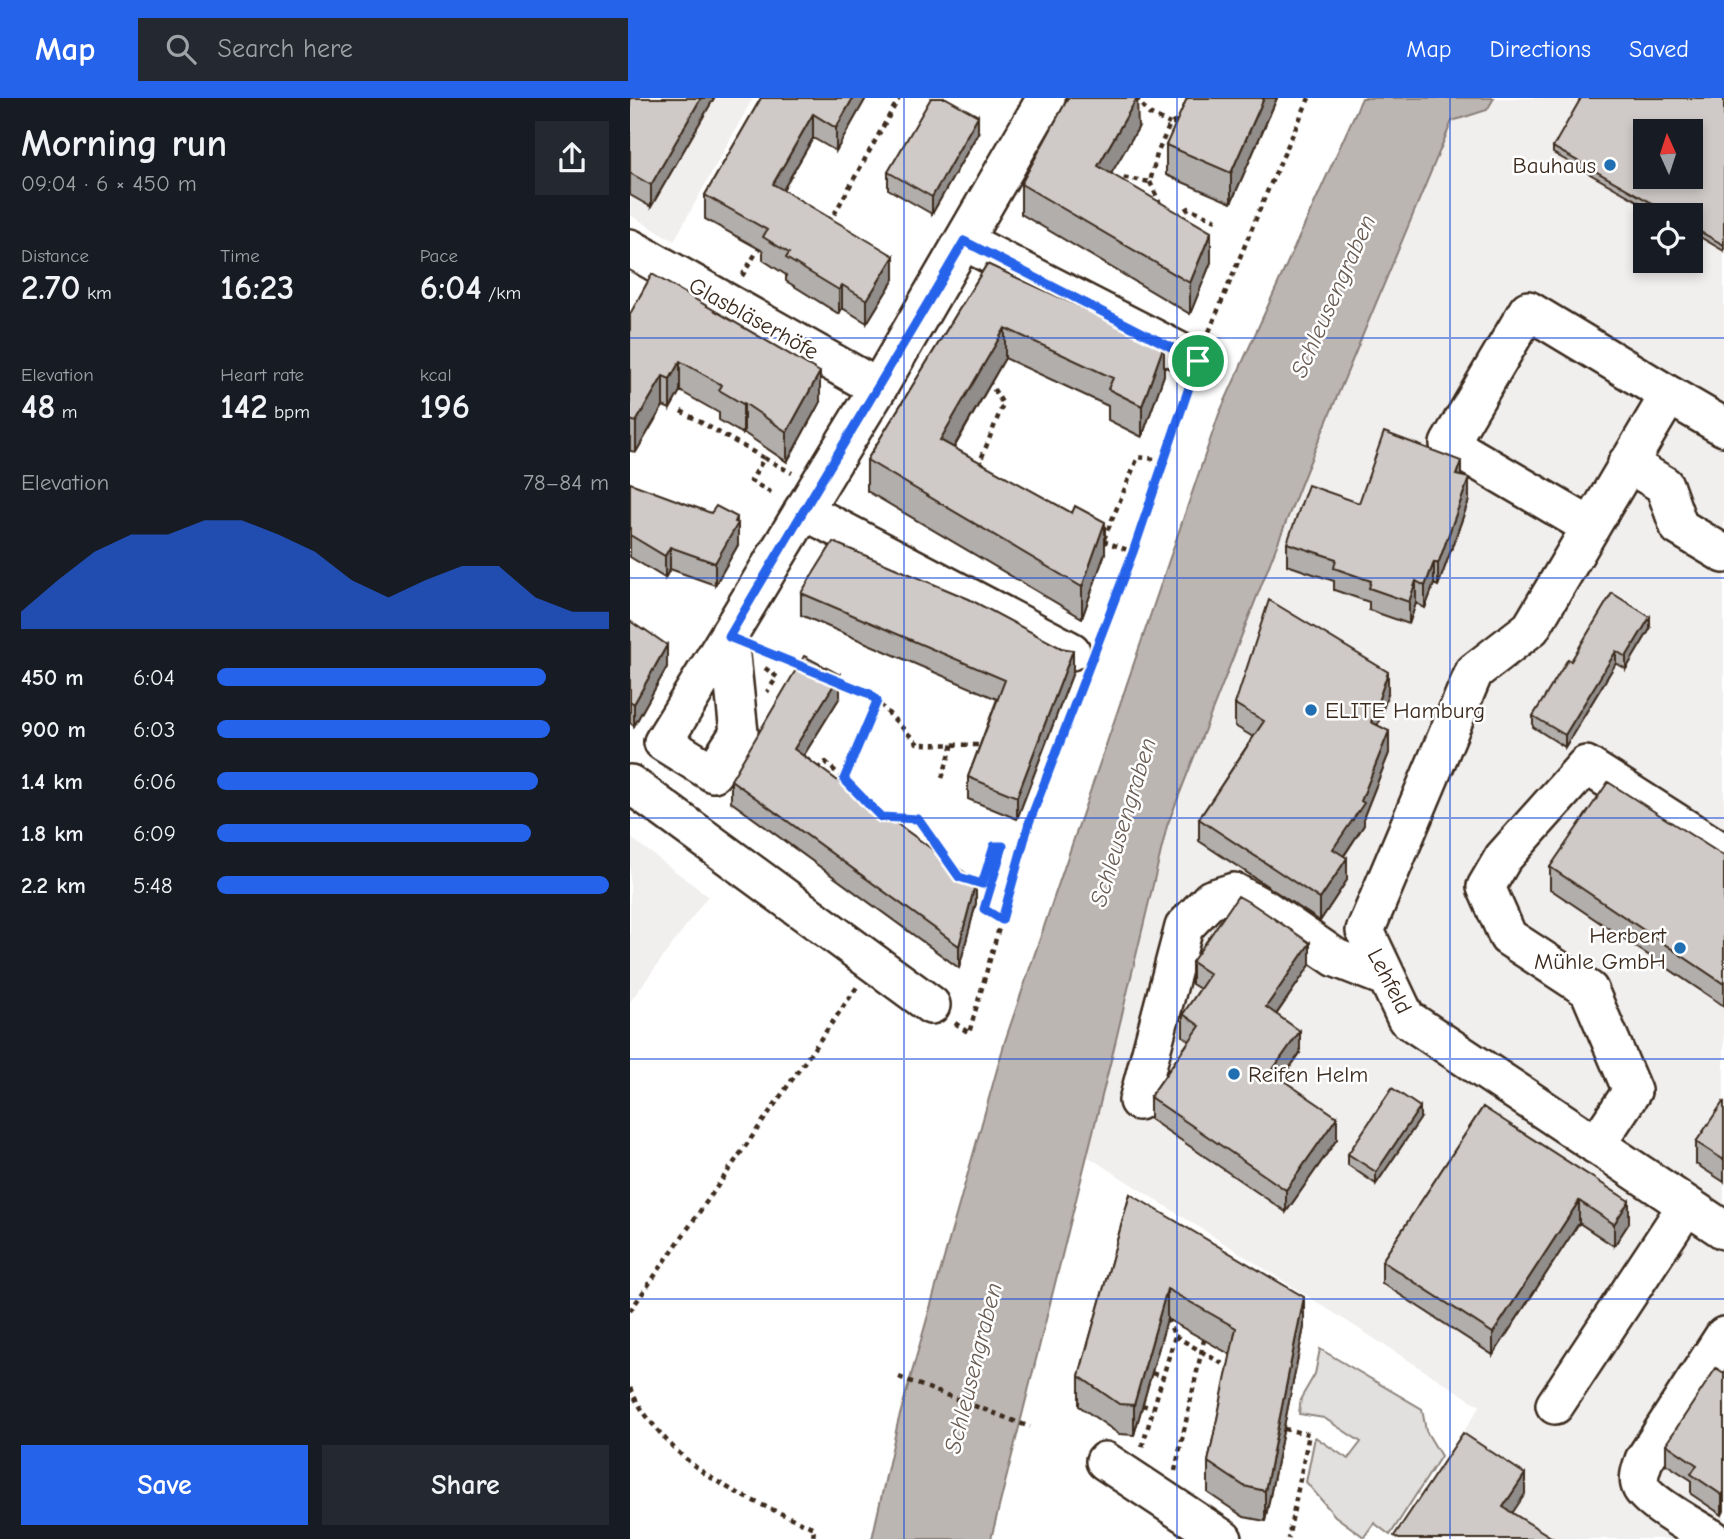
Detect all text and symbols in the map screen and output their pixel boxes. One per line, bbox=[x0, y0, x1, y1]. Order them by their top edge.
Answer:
search box bbox=[138, 18, 628, 81]
text: Map bbox=[35, 30, 96, 68]
icon: search bbox=[162, 30, 200, 68]
text: Search here bbox=[218, 34, 353, 64]
text: Map bbox=[1406, 35, 1452, 63]
text: Directions bbox=[1490, 35, 1591, 63]
text: Saved bbox=[1629, 35, 1689, 63]
north arrow bbox=[1633, 119, 1703, 189]
map controls bbox=[1633, 119, 1703, 273]
button: share bbox=[535, 121, 609, 195]
text: Morning run bbox=[21, 122, 227, 166]
place label: Bauhaus bbox=[1513, 152, 1596, 179]
marker: Bauhaus bbox=[1602, 157, 1618, 173]
text: 09:04 · 6 × 450 m bbox=[21, 170, 197, 197]
button: locate bbox=[1633, 203, 1703, 273]
water label: Schleusengraben bbox=[1285, 210, 1381, 382]
text: Distance bbox=[21, 245, 89, 267]
text: Time bbox=[220, 245, 260, 267]
text: Pace bbox=[420, 245, 458, 267]
text: 2.70 bbox=[21, 267, 81, 308]
text: 16:23 bbox=[220, 267, 294, 308]
text: 6:04 bbox=[420, 267, 482, 308]
street label: Glasbläserhöfe bbox=[684, 272, 823, 365]
text: km bbox=[81, 282, 112, 304]
text: /km bbox=[482, 282, 521, 304]
pin bbox=[1168, 331, 1228, 391]
icon: arrive bbox=[1179, 342, 1217, 380]
text: Elevation bbox=[21, 364, 94, 386]
text: Heart rate bbox=[220, 364, 304, 386]
text: kcal bbox=[420, 364, 452, 386]
text: 48 bbox=[21, 386, 55, 427]
text: 142 bbox=[220, 386, 268, 427]
text: 196 bbox=[420, 386, 470, 427]
text: m bbox=[55, 401, 77, 423]
text: bpm bbox=[268, 401, 310, 423]
text: Elevation bbox=[21, 469, 109, 496]
text: 78–84 m bbox=[523, 469, 609, 496]
text: 450 m bbox=[21, 664, 84, 691]
text: 6:04 bbox=[133, 664, 175, 691]
place label: ELITE Hamburg bbox=[1325, 697, 1485, 724]
marker: ELITE Hamburg bbox=[1303, 702, 1319, 718]
text: 900 m bbox=[21, 716, 86, 743]
text: 6:03 bbox=[133, 716, 175, 743]
water label: Schleusengraben bbox=[1084, 734, 1162, 910]
text: 1.4 km bbox=[21, 768, 83, 795]
text: 6:06 bbox=[133, 768, 176, 795]
text: 1.8 km bbox=[21, 820, 84, 847]
text: 6:09 bbox=[133, 820, 176, 847]
text: 2.2 km bbox=[21, 872, 86, 899]
text: 5:48 bbox=[133, 872, 173, 899]
place label: Herbert Mühle GmbH bbox=[1534, 922, 1667, 975]
marker: Herbert Mühle GmbH bbox=[1672, 940, 1688, 956]
street label: Lehfeld bbox=[1362, 944, 1417, 1018]
place label: Reifen Helm bbox=[1248, 1061, 1368, 1088]
marker: Reifen Helm bbox=[1226, 1066, 1242, 1082]
water label: Schleusengraben bbox=[938, 1280, 1008, 1456]
button: Save bbox=[21, 1445, 308, 1525]
button: Share bbox=[322, 1445, 609, 1525]

